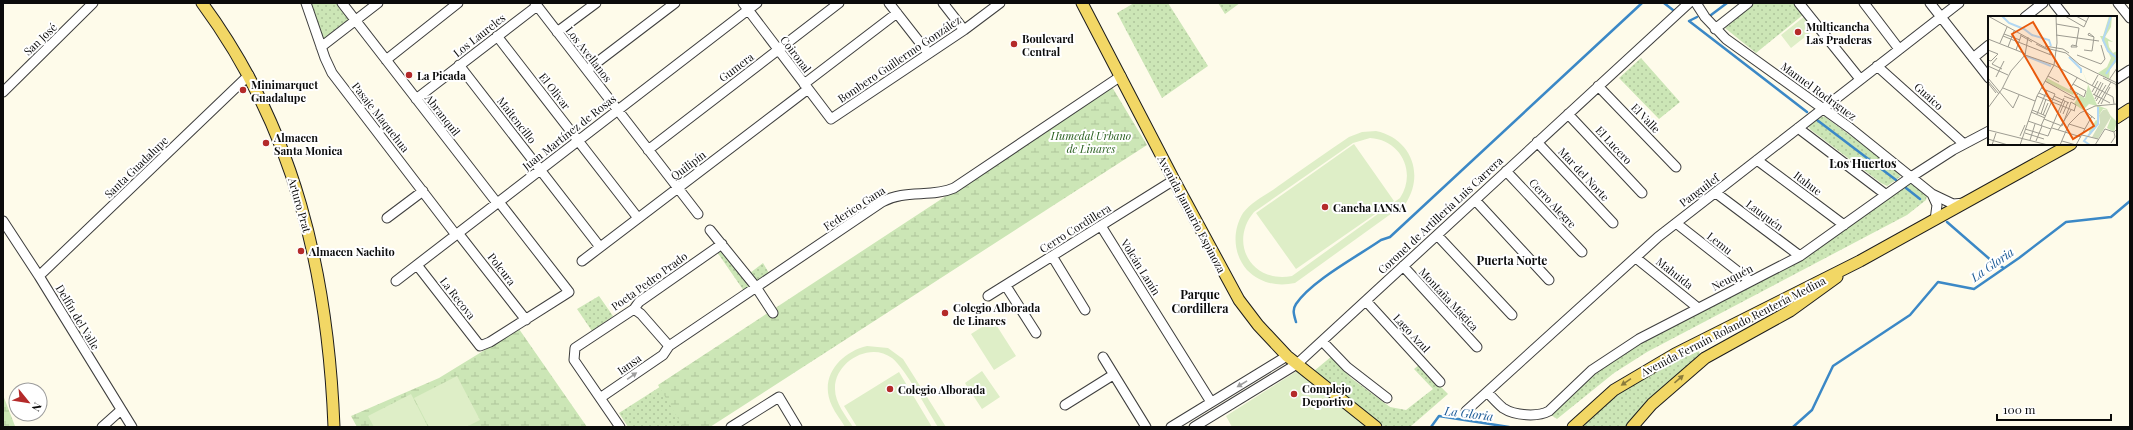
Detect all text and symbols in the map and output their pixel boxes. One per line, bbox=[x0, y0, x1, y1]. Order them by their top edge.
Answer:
street label: Los Laureles bbox=[450, 10, 508, 60]
street label: Bombero Guillermo González bbox=[835, 12, 963, 106]
inset map bbox=[1988, 16, 2117, 145]
street label: San José bbox=[20, 19, 60, 59]
place label: Multicancha Las Praderas bbox=[1806, 19, 1872, 47]
street label: Los Avellanos bbox=[563, 23, 616, 85]
marker: Multicancha Las Praderas bbox=[1793, 27, 1803, 37]
place label: Boulevard Central bbox=[1022, 31, 1074, 59]
street label: Coironal bbox=[777, 32, 815, 76]
marker: Boulevard Central bbox=[1009, 39, 1019, 49]
street label: Gumera bbox=[716, 49, 757, 85]
street label: Manuel Rodríguez bbox=[1778, 58, 1860, 124]
place label: La Picada bbox=[417, 68, 466, 83]
marker: La Picada bbox=[404, 70, 414, 80]
street label: El Olivar bbox=[536, 70, 574, 113]
place label: Minimarquet Guadalupe bbox=[251, 77, 318, 105]
street label: Pasaje Maquehua bbox=[349, 79, 413, 156]
street label: Guaico bbox=[1911, 79, 1947, 113]
marker: Minimarquet Guadalupe bbox=[238, 85, 248, 95]
street label: Abranquil bbox=[421, 90, 464, 139]
street label: Juan Martínez de Rosas bbox=[518, 91, 619, 174]
street label: Maitencillo bbox=[494, 94, 540, 146]
street label: El Valle bbox=[1628, 100, 1664, 136]
street label: El Lucero bbox=[1592, 123, 1636, 167]
park label: Humedal Urbano de Linares bbox=[1050, 128, 1131, 156]
place label: Almacen Santa Monica bbox=[273, 130, 343, 158]
street label: Santa Guadalupe bbox=[101, 133, 171, 201]
marker: Almacen Santa Monica bbox=[261, 138, 271, 148]
street label: Mar del Norte bbox=[1555, 144, 1613, 204]
street label: Quilipín bbox=[667, 147, 709, 183]
street label: Avenida Januario Espinoza bbox=[1154, 152, 1230, 276]
street label: Coronel de Artillería Luis Carrera bbox=[1374, 153, 1506, 277]
district label: Los Huertos bbox=[1829, 155, 1897, 171]
street label: Itahue bbox=[1791, 168, 1825, 199]
street label: Panguilef bbox=[1676, 169, 1723, 210]
street label: Arturo Prat bbox=[285, 175, 315, 234]
street label: Cerro Alegre bbox=[1526, 175, 1580, 231]
street label: Federico Gana bbox=[820, 182, 888, 234]
street label: Lauquén bbox=[1743, 196, 1787, 234]
street label: Cerro Cordillera bbox=[1036, 200, 1114, 256]
place label: Cancha IANSA bbox=[1333, 200, 1407, 215]
marker: Cancha IANSA bbox=[1320, 202, 1330, 212]
street label: Lemu bbox=[1704, 228, 1736, 258]
street label: Volcán Lanín bbox=[1117, 235, 1164, 298]
water label: La Gloria bbox=[1967, 243, 2017, 285]
place label: Almacen Nachito bbox=[308, 244, 395, 259]
marker: Almacen Nachito bbox=[296, 246, 306, 256]
street label: Poeta Pedro Prado bbox=[608, 248, 690, 314]
street label: Polcura bbox=[485, 250, 520, 289]
district label: Puerta Norte bbox=[1477, 252, 1547, 268]
street label: Mahuida bbox=[1653, 254, 1697, 292]
street label: Neuquén bbox=[1709, 260, 1755, 294]
street label: Montaña Mágica bbox=[1416, 264, 1482, 334]
street label: Avenida Fermín Rolando Rentería Medina bbox=[1637, 272, 1829, 380]
street label: La Recova bbox=[437, 274, 479, 322]
street label: Delfín del Valle bbox=[53, 282, 104, 353]
district label: Parque Cordillera bbox=[1172, 286, 1229, 316]
place label: Colegio Alborada de Linares bbox=[953, 300, 1040, 328]
marker: Colegio Alborada de Linares bbox=[940, 308, 950, 318]
street label: Lago Azul bbox=[1390, 310, 1434, 356]
street label: Iansa bbox=[614, 350, 644, 378]
one-way arrow bbox=[627, 372, 638, 380]
one-way arrow bbox=[1674, 375, 1684, 384]
one-way arrow bbox=[1620, 379, 1632, 386]
one-way arrow bbox=[1236, 380, 1248, 387]
place label: Complejo Deportivo bbox=[1302, 381, 1353, 409]
north arrow bbox=[8, 382, 48, 422]
place label: Colegio Alborada bbox=[898, 382, 985, 397]
marker: Colegio Alborada bbox=[885, 384, 895, 394]
marker: Complejo Deportivo bbox=[1289, 389, 1299, 399]
scale bar bbox=[1997, 396, 2111, 422]
text: N bbox=[29, 400, 46, 414]
text: 100 m bbox=[2003, 401, 2036, 417]
water label: La Gloria bbox=[1443, 402, 1494, 424]

